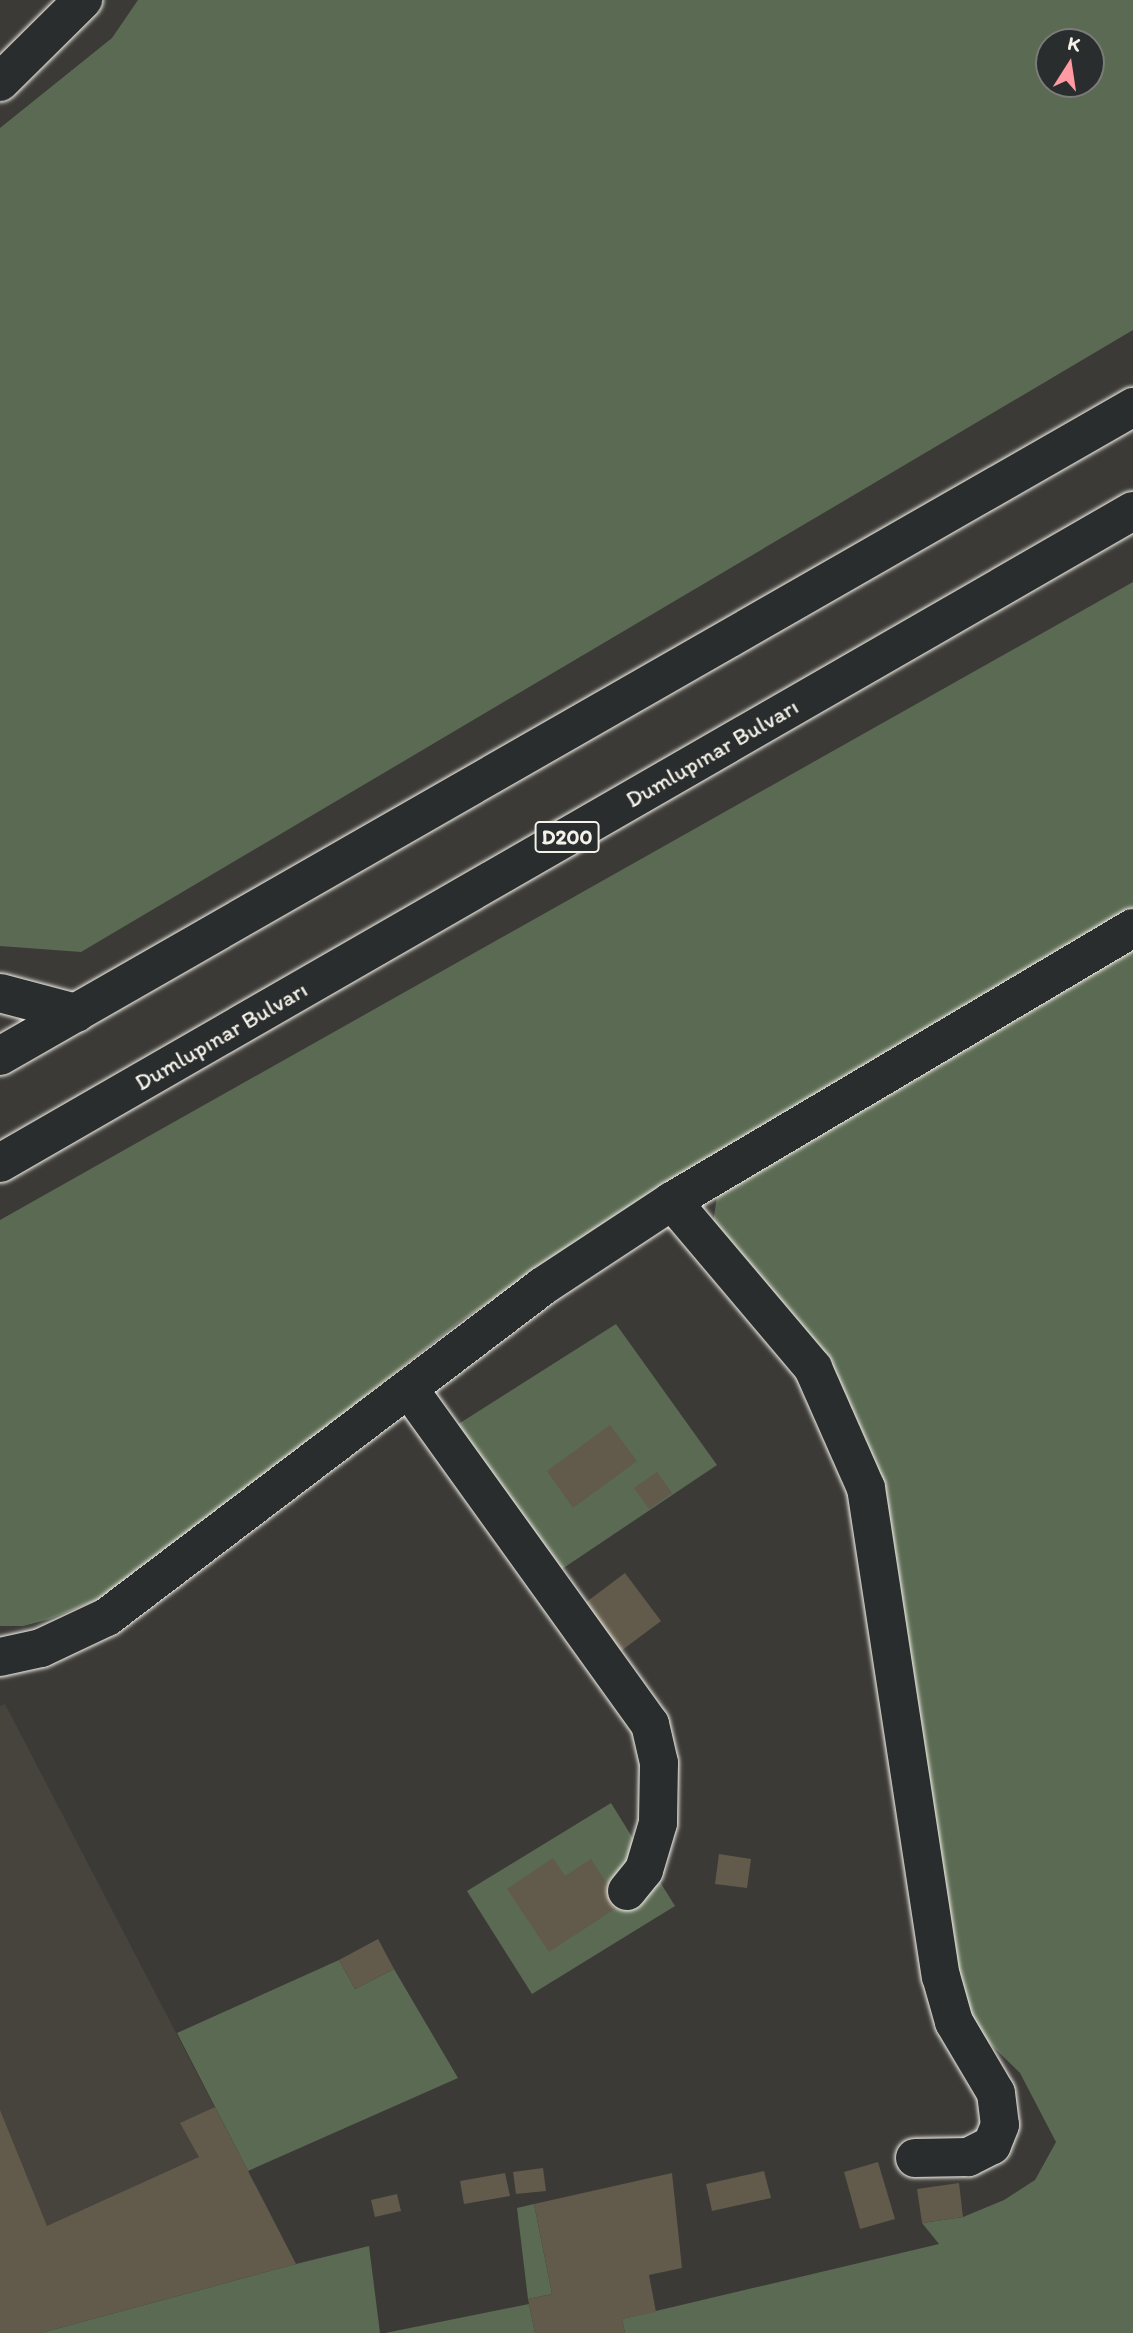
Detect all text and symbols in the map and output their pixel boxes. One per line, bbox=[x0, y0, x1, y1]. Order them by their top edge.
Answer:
north arrow bbox=[1035, 28, 1105, 98]
text: K bbox=[1066, 31, 1082, 56]
street label: Dumlupınar Bulvarı bbox=[621, 692, 803, 814]
road number: D200 bbox=[534, 820, 600, 854]
street label: Dumlupınar Bulvarı bbox=[130, 975, 312, 1097]

